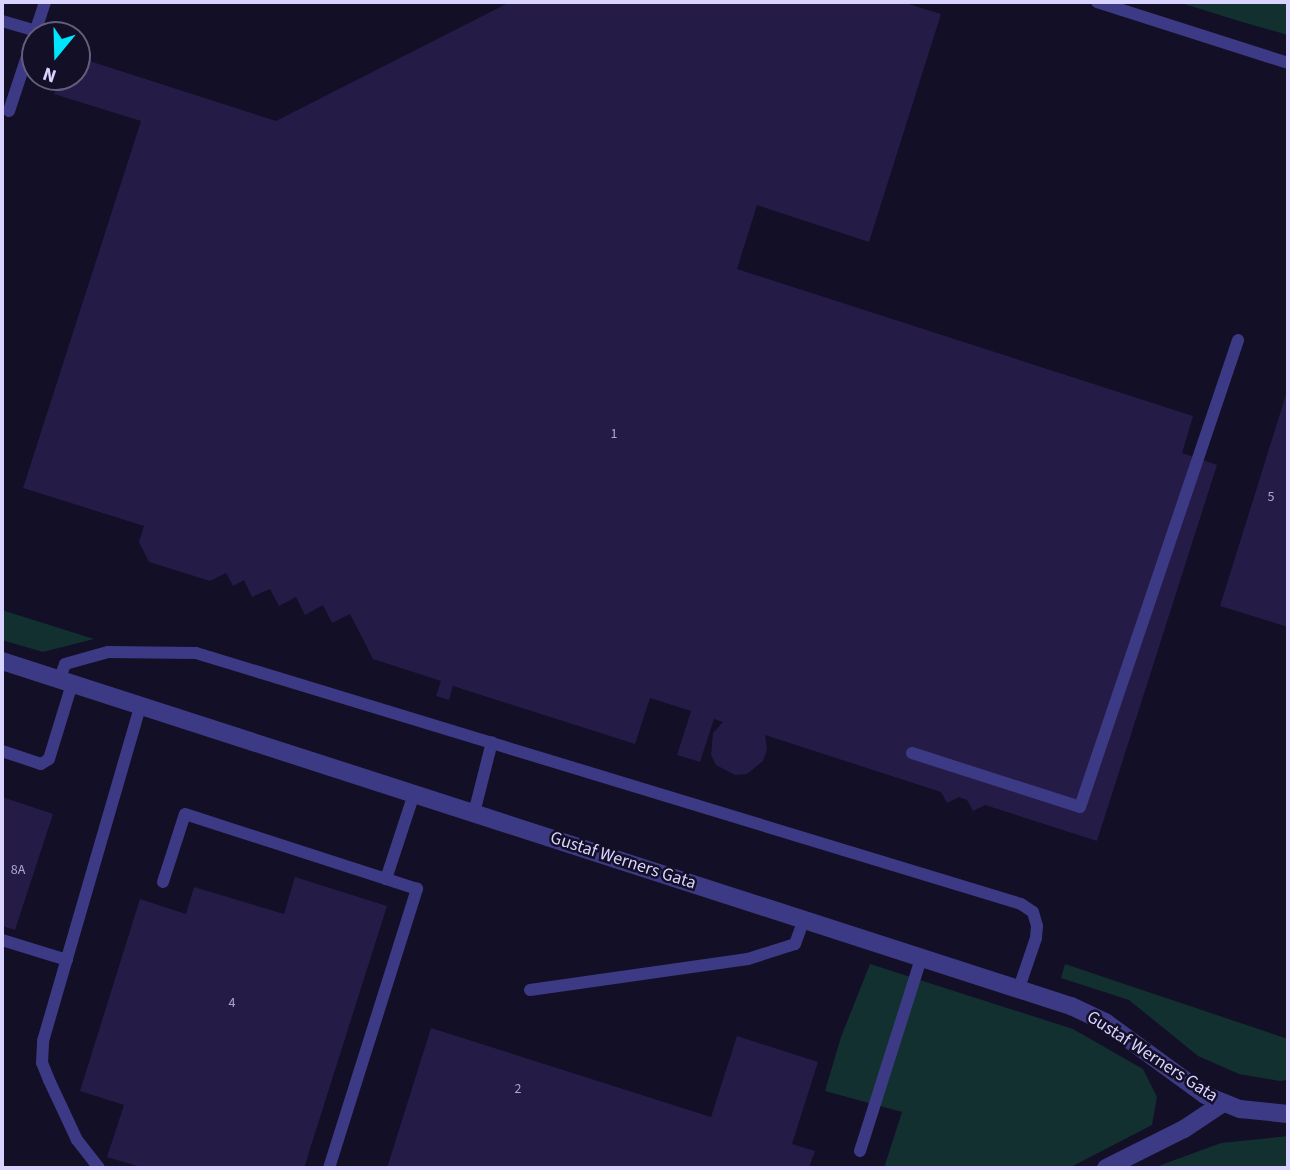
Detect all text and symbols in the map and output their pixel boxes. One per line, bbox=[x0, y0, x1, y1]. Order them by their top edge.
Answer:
north arrow bbox=[21, 21, 91, 91]
text: N bbox=[39, 60, 60, 89]
house number: 1 bbox=[611, 426, 617, 442]
house number: 5 bbox=[1268, 489, 1274, 505]
street label: Gustaf Werners Gata bbox=[547, 827, 699, 895]
house number: 8A bbox=[11, 862, 25, 878]
house number: 4 bbox=[229, 995, 235, 1011]
street label: Gustaf Werners Gata bbox=[1082, 1007, 1222, 1107]
house number: 2 bbox=[515, 1081, 521, 1097]

